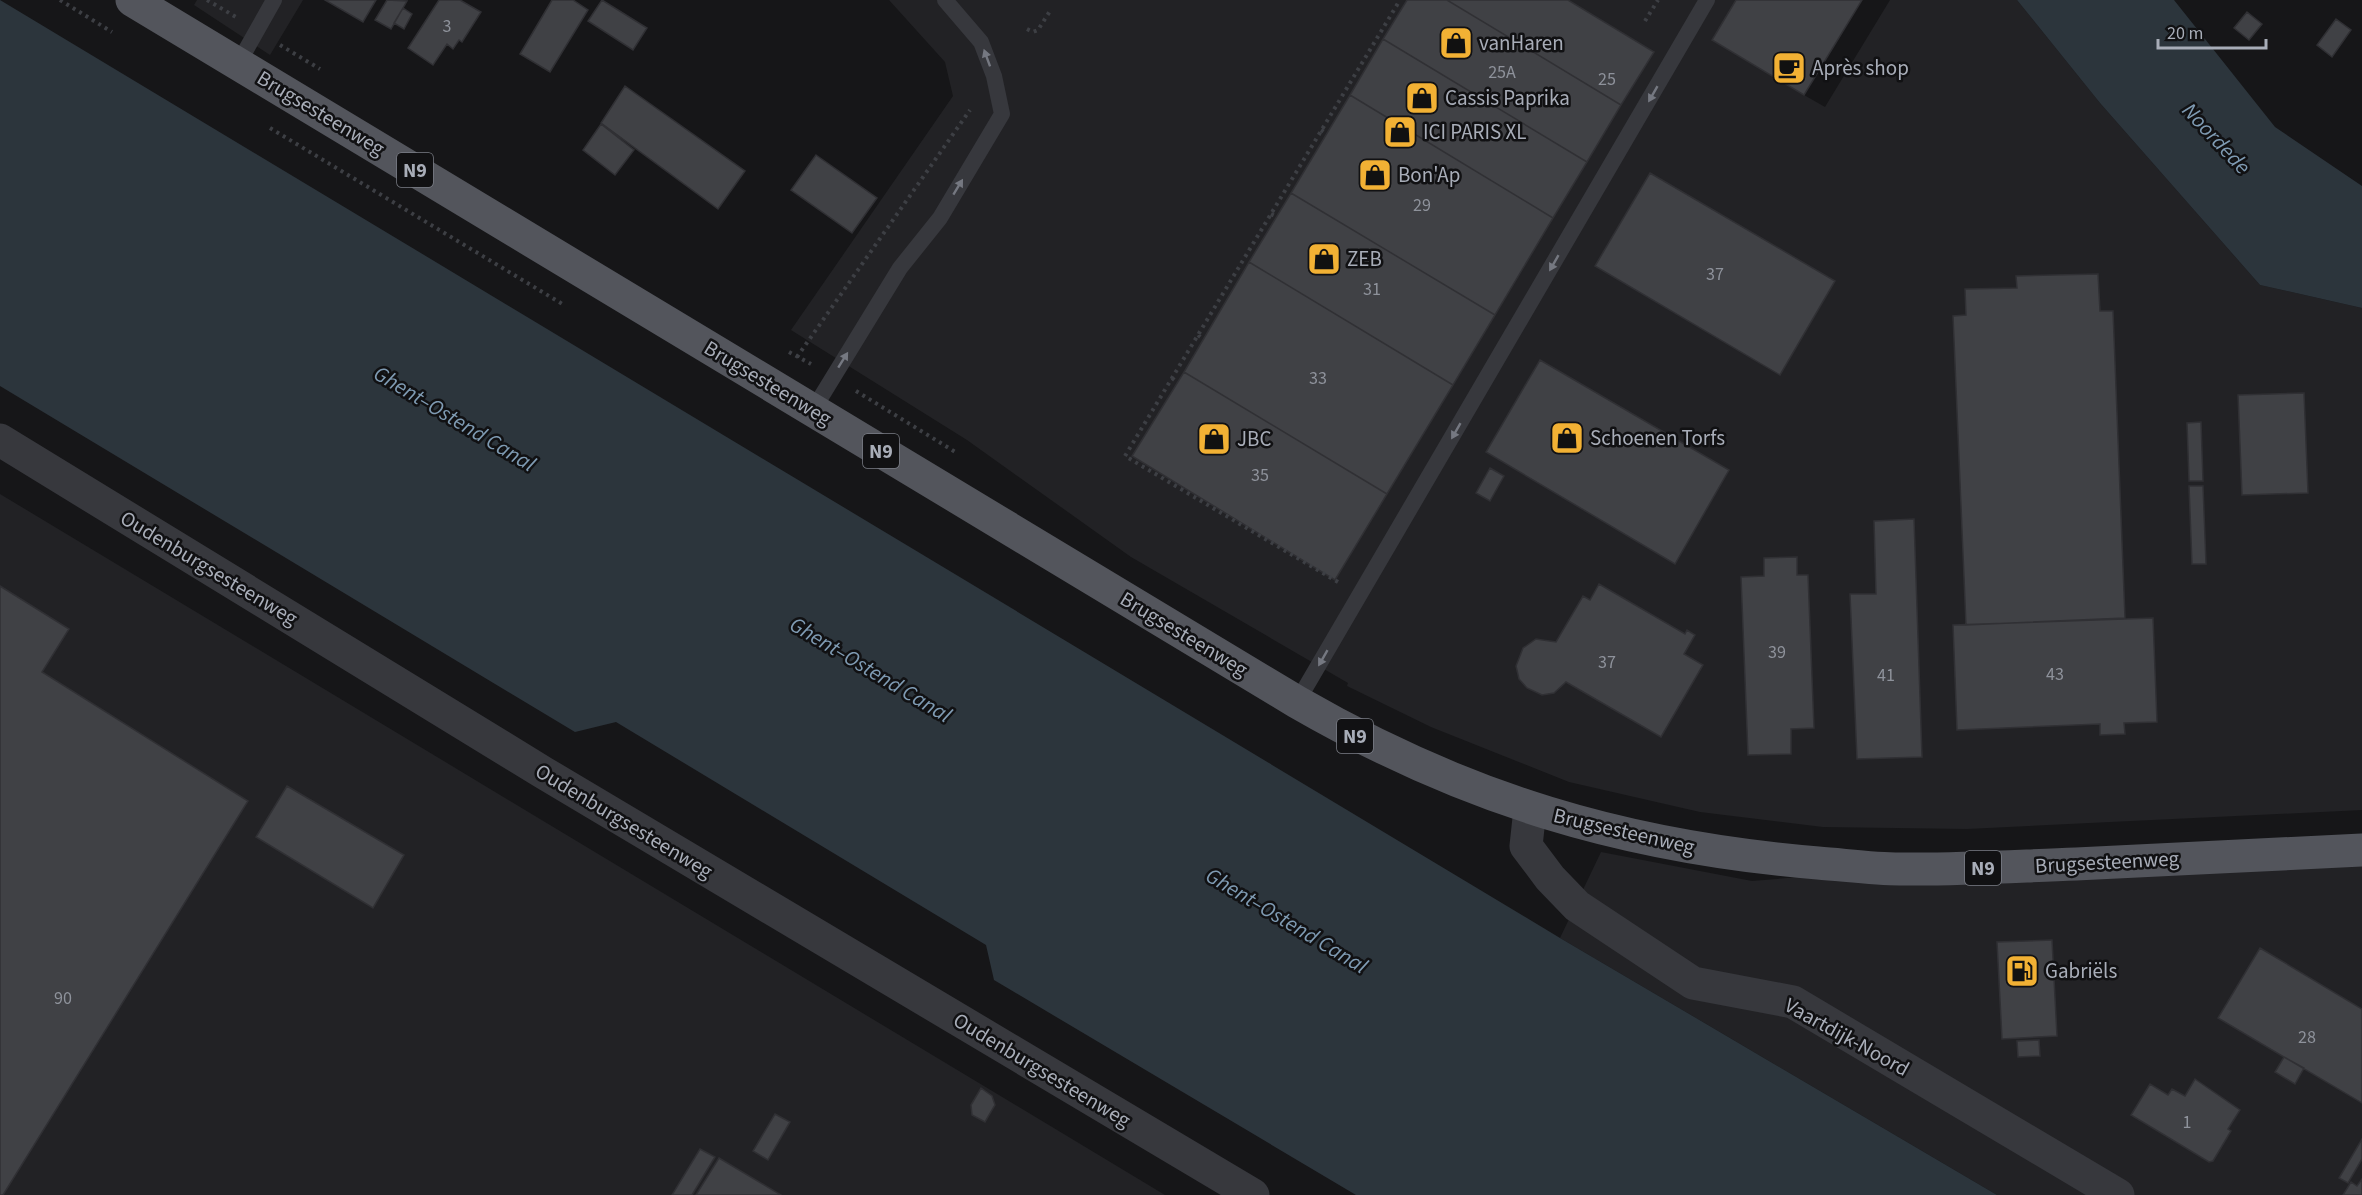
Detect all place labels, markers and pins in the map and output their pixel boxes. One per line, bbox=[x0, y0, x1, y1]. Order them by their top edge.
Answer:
shop icon: vanHaren bbox=[1438, 25, 1474, 61]
place label: vanHaren bbox=[1479, 28, 1564, 58]
cafe icon: Après shop bbox=[1771, 50, 1807, 86]
place label: Après shop bbox=[1812, 53, 1909, 83]
shop icon: Cassis Paprika bbox=[1404, 80, 1440, 116]
place label: Cassis Paprika bbox=[1445, 83, 1570, 113]
shop icon: ICI PARIS XL bbox=[1382, 114, 1418, 150]
place label: ICI PARIS XL bbox=[1423, 117, 1526, 147]
shop icon: Bon'Ap bbox=[1357, 157, 1393, 193]
place label: Bon'Ap bbox=[1398, 160, 1460, 190]
shop icon: ZEB bbox=[1306, 241, 1342, 277]
place label: ZEB bbox=[1347, 244, 1382, 274]
shop icon: Schoenen Torfs bbox=[1549, 420, 1585, 456]
shop icon: JBC bbox=[1196, 421, 1232, 457]
place label: Schoenen Torfs bbox=[1590, 423, 1725, 453]
place label: JBC bbox=[1237, 424, 1271, 454]
fuel station icon: Gabriëls bbox=[2004, 953, 2040, 989]
place label: Gabriëls bbox=[2045, 956, 2117, 986]

